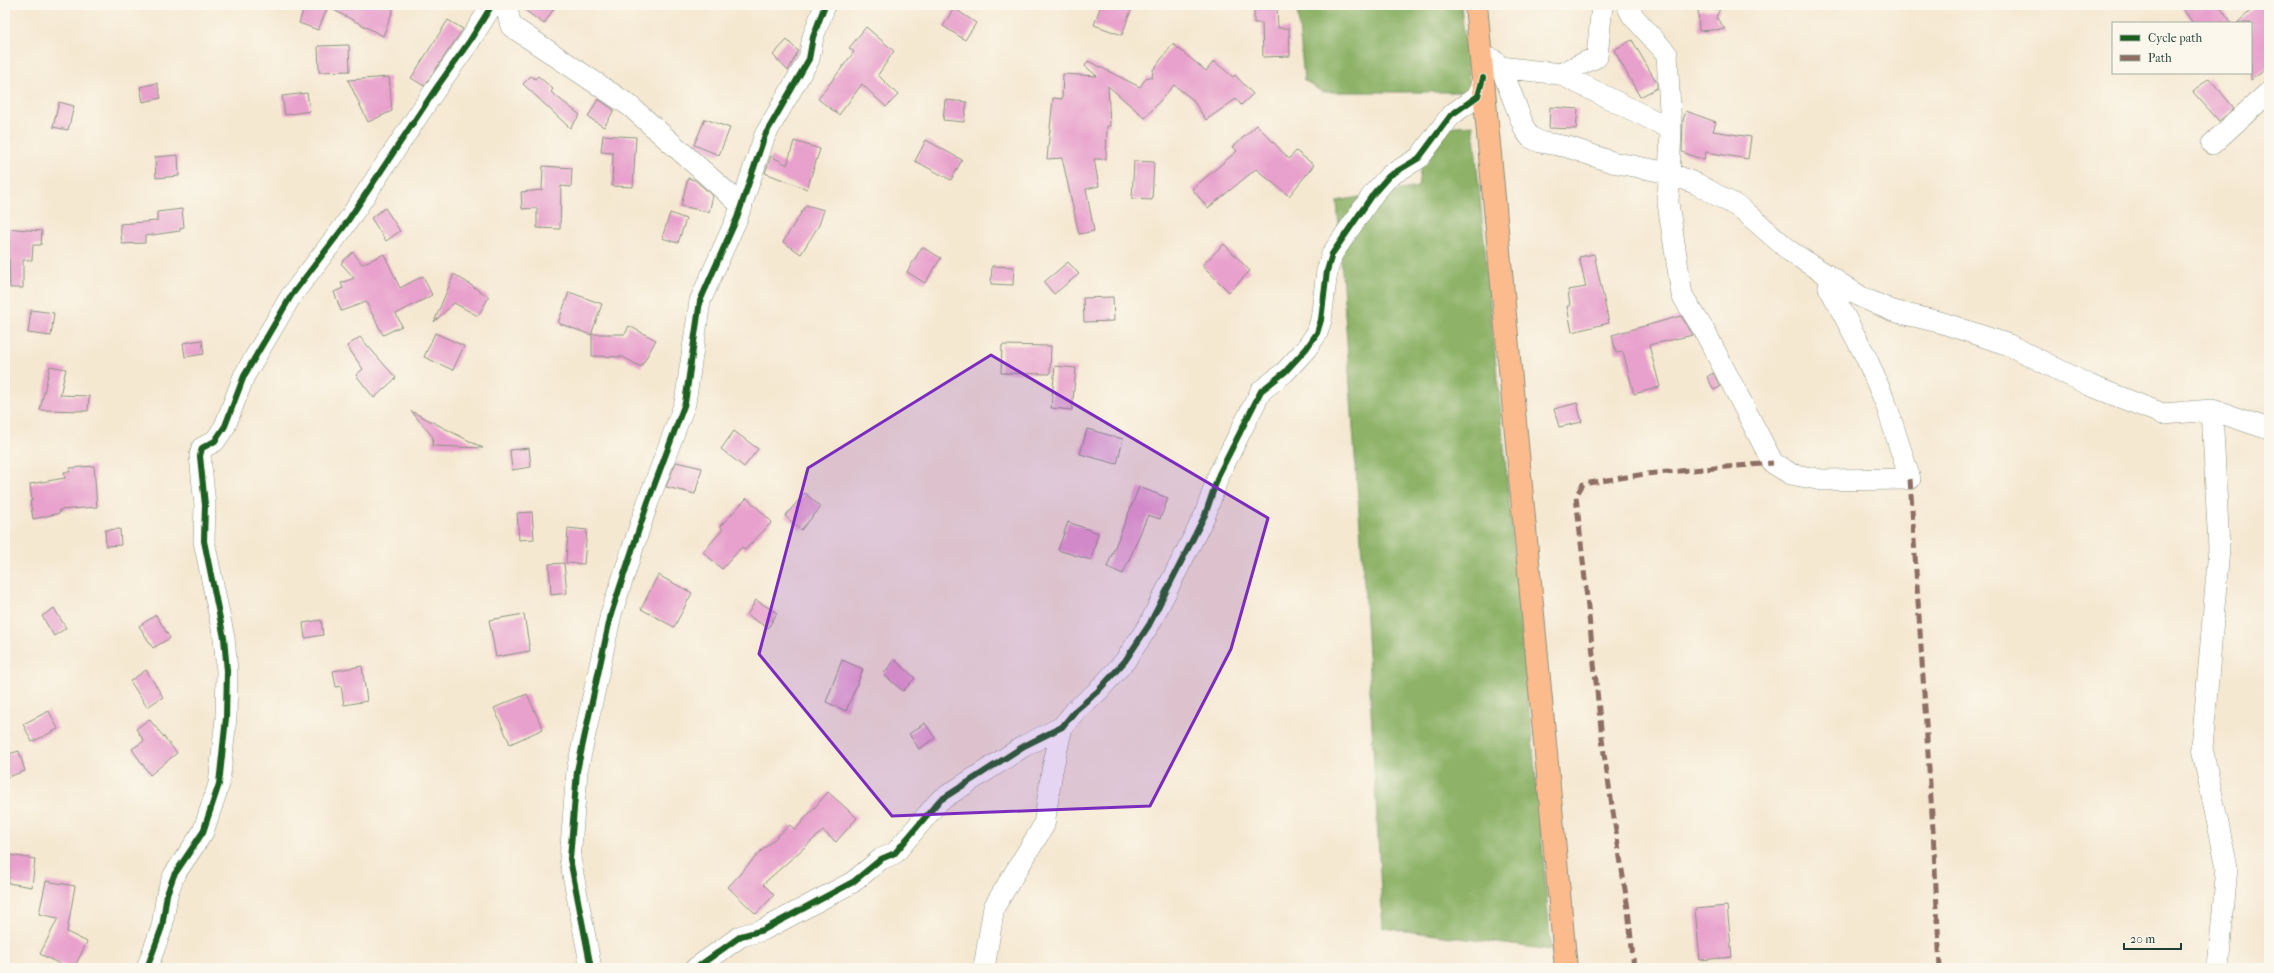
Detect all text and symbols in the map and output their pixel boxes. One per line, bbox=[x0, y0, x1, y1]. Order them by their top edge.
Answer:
legend bbox=[2112, 22, 2252, 74]
text: Cycle path bbox=[2148, 31, 2203, 45]
text: Path bbox=[2148, 51, 2172, 65]
scale bar bbox=[2124, 925, 2181, 951]
text: 20 m bbox=[2130, 932, 2155, 946]

